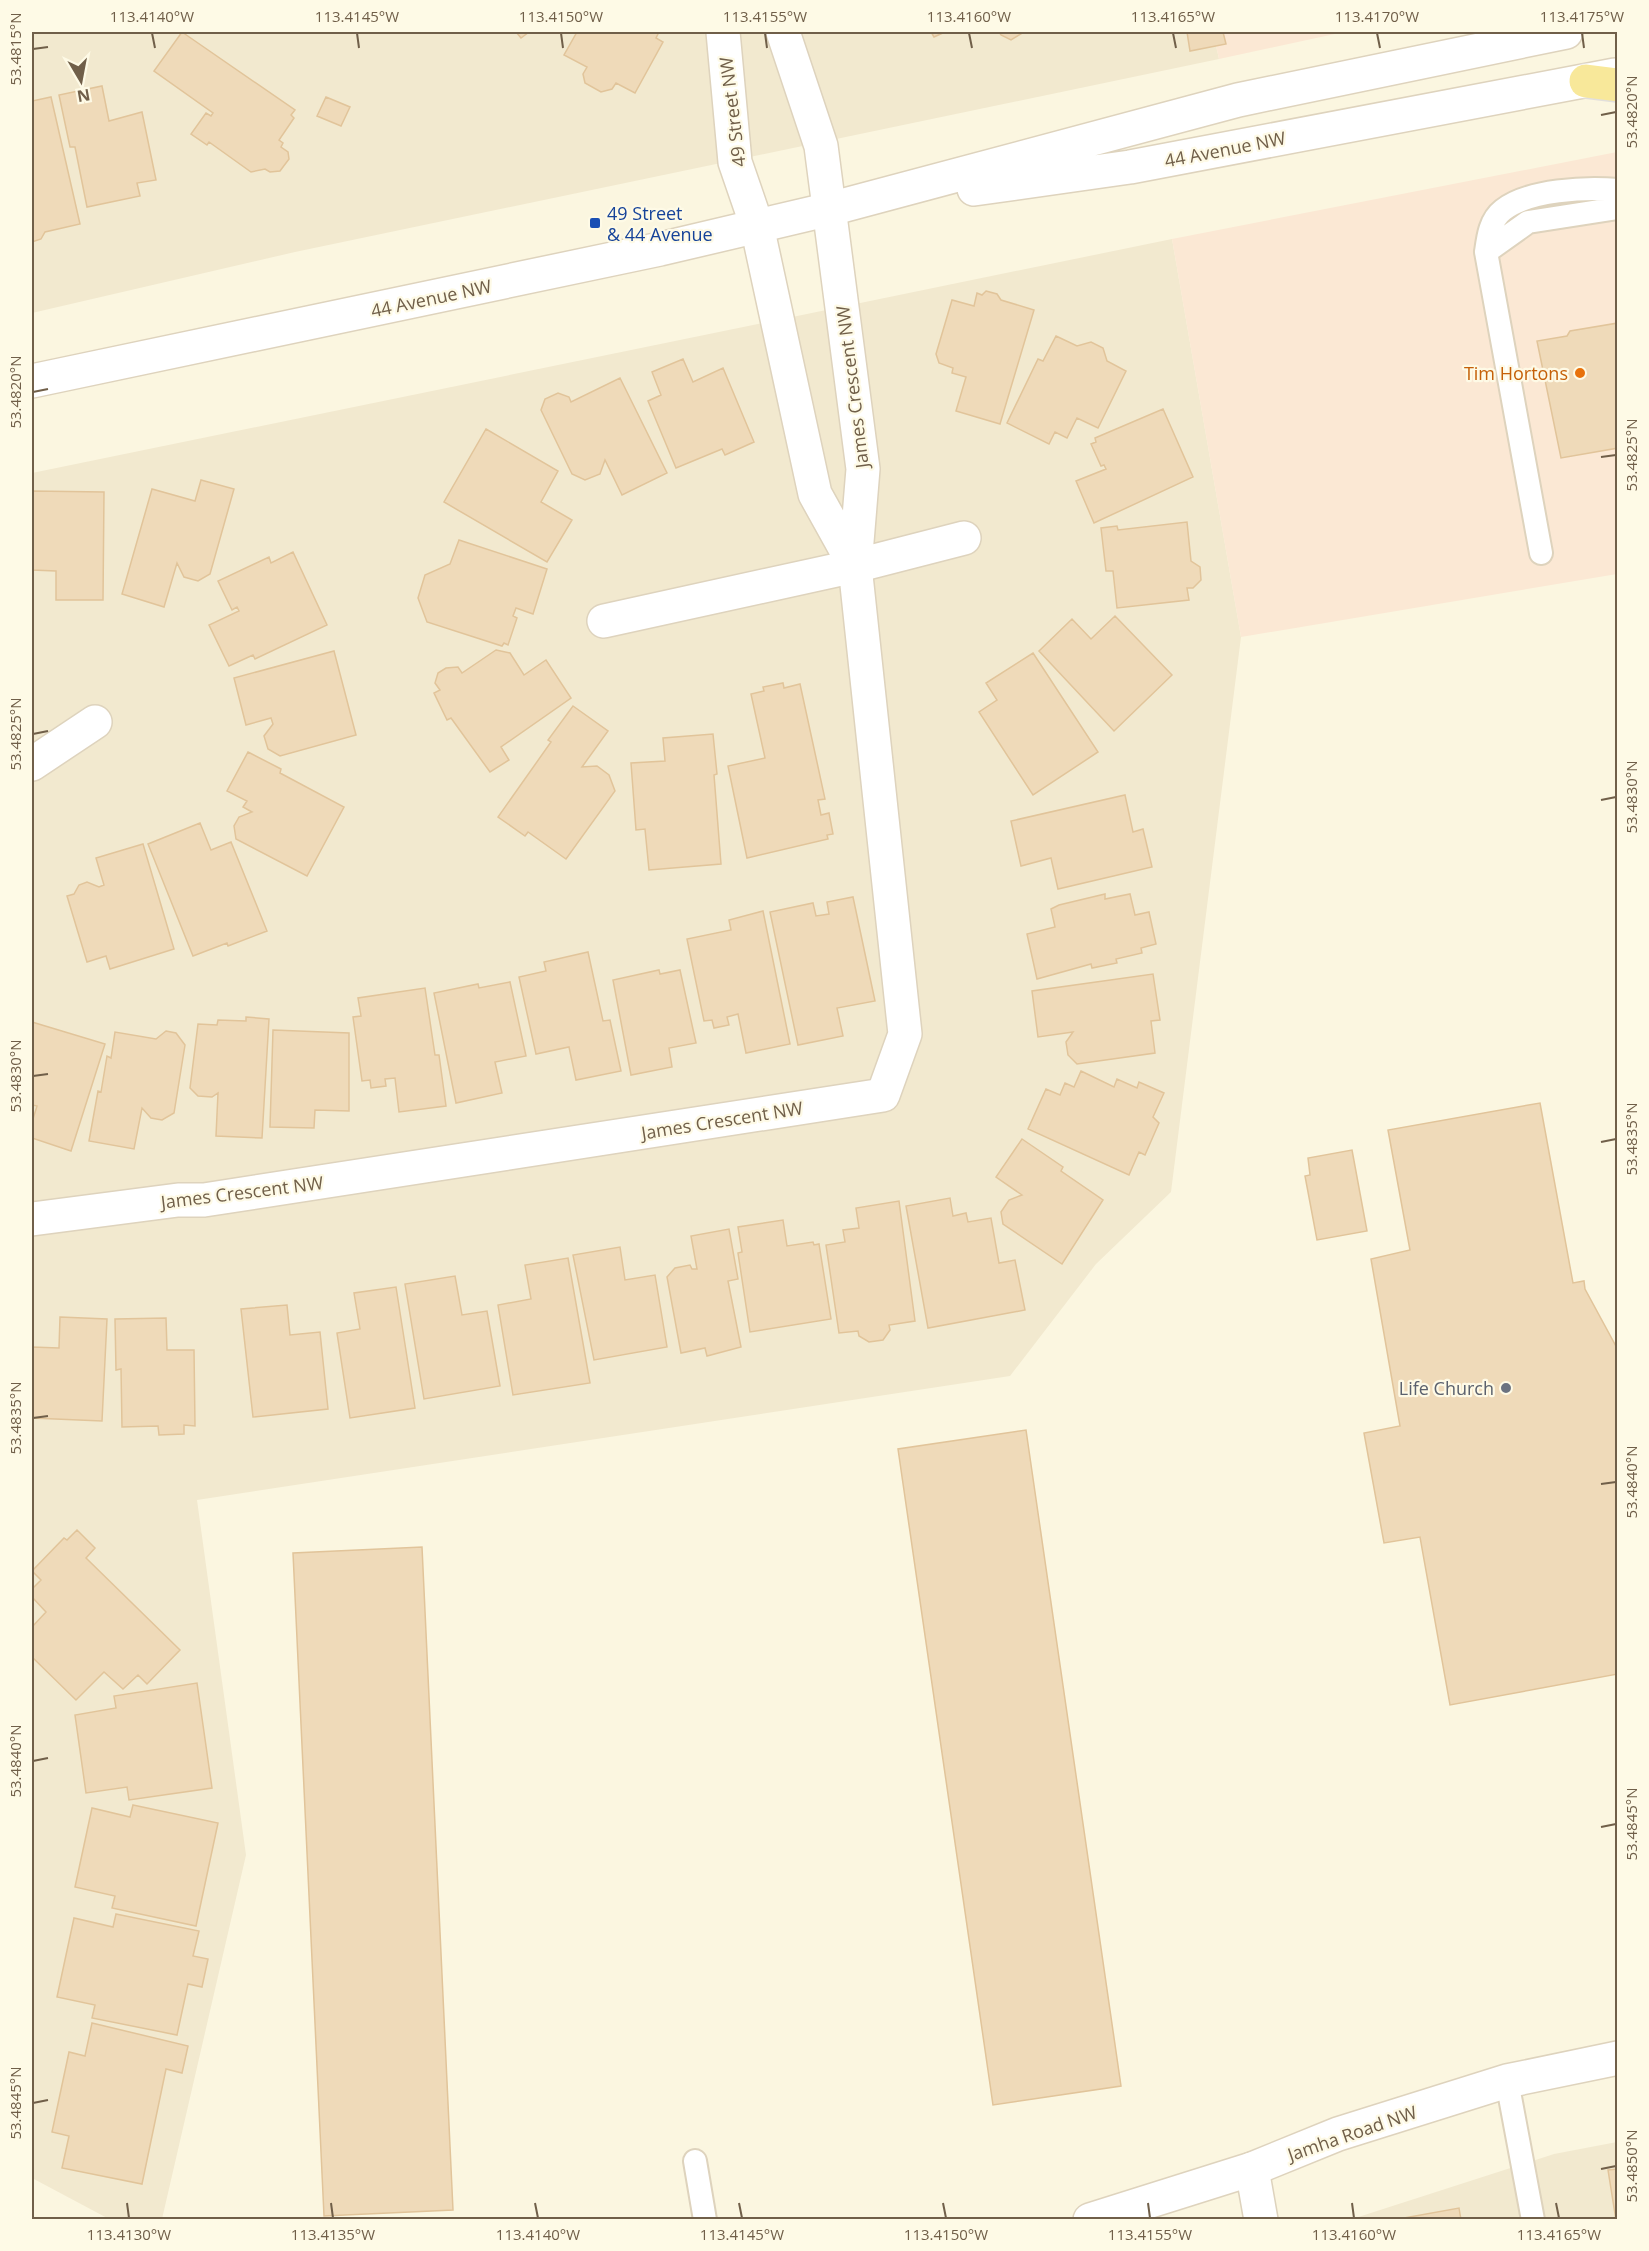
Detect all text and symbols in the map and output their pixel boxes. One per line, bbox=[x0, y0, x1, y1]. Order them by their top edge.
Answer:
text: 113.4140°W bbox=[110, 6, 194, 26]
text: 113.4145°W bbox=[315, 6, 399, 26]
text: 113.4150°W bbox=[519, 6, 603, 26]
text: 113.4155°W bbox=[723, 6, 807, 26]
text: 113.4160°W bbox=[927, 6, 1011, 26]
text: 113.4165°W bbox=[1131, 6, 1215, 26]
text: 113.4170°W bbox=[1335, 6, 1419, 26]
text: 113.4175°W bbox=[1540, 6, 1624, 26]
text: 53.4815°N bbox=[5, 12, 25, 86]
north arrow bbox=[51, 51, 111, 111]
street label: 49 Street NW bbox=[713, 55, 751, 168]
text: 53.4820°N bbox=[1621, 75, 1641, 149]
text: N bbox=[75, 84, 92, 108]
street label: 44 Avenue NW bbox=[1162, 125, 1288, 172]
place label: 49 Street & 44 Avenue bbox=[607, 201, 713, 246]
marker: 49 Street & 44 Avenue bbox=[588, 216, 602, 230]
street label: 44 Avenue NW bbox=[368, 273, 494, 323]
street label: James Crescent NW bbox=[830, 304, 874, 471]
text: 53.4820°N bbox=[5, 355, 25, 429]
place label: Tim Hortons bbox=[1464, 361, 1568, 385]
marker: Tim Hortons bbox=[1573, 366, 1587, 380]
text: 53.4825°N bbox=[1621, 418, 1641, 492]
text: 53.4825°N bbox=[5, 697, 25, 771]
text: 53.4830°N bbox=[1621, 760, 1641, 834]
text: 53.4830°N bbox=[5, 1039, 25, 1113]
street label: James Crescent NW bbox=[638, 1095, 805, 1145]
text: 53.4835°N bbox=[1621, 1102, 1641, 1176]
street label: James Crescent NW bbox=[158, 1170, 325, 1214]
place label: Life Church bbox=[1399, 1376, 1494, 1400]
text: 53.4835°N bbox=[5, 1381, 25, 1455]
marker: Life Church bbox=[1499, 1381, 1513, 1395]
text: 53.4840°N bbox=[1621, 1445, 1641, 1519]
text: 53.4840°N bbox=[5, 1724, 25, 1798]
text: 53.4845°N bbox=[1621, 1787, 1641, 1861]
text: 53.4845°N bbox=[5, 2066, 25, 2140]
street label: Jamha Road NW bbox=[1282, 2100, 1420, 2167]
text: 53.4850°N bbox=[1621, 2129, 1641, 2203]
text: 113.4130°W bbox=[87, 2224, 171, 2244]
text: 113.4135°W bbox=[291, 2224, 375, 2244]
text: 113.4140°W bbox=[496, 2224, 580, 2244]
text: 113.4145°W bbox=[700, 2224, 784, 2244]
text: 113.4150°W bbox=[904, 2224, 988, 2244]
text: 113.4155°W bbox=[1108, 2224, 1192, 2244]
text: 113.4160°W bbox=[1312, 2224, 1396, 2244]
text: 113.4165°W bbox=[1517, 2224, 1601, 2244]

